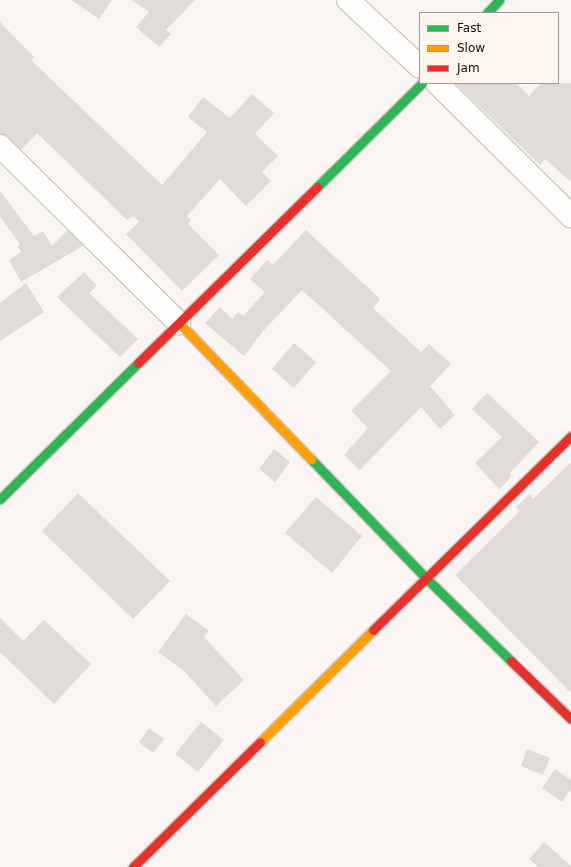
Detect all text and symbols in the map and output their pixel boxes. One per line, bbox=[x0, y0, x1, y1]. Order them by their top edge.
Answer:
legend bbox=[419, 12, 559, 84]
text: Fast bbox=[457, 21, 481, 35]
text: Slow bbox=[457, 41, 485, 55]
text: Jam bbox=[457, 61, 480, 75]

